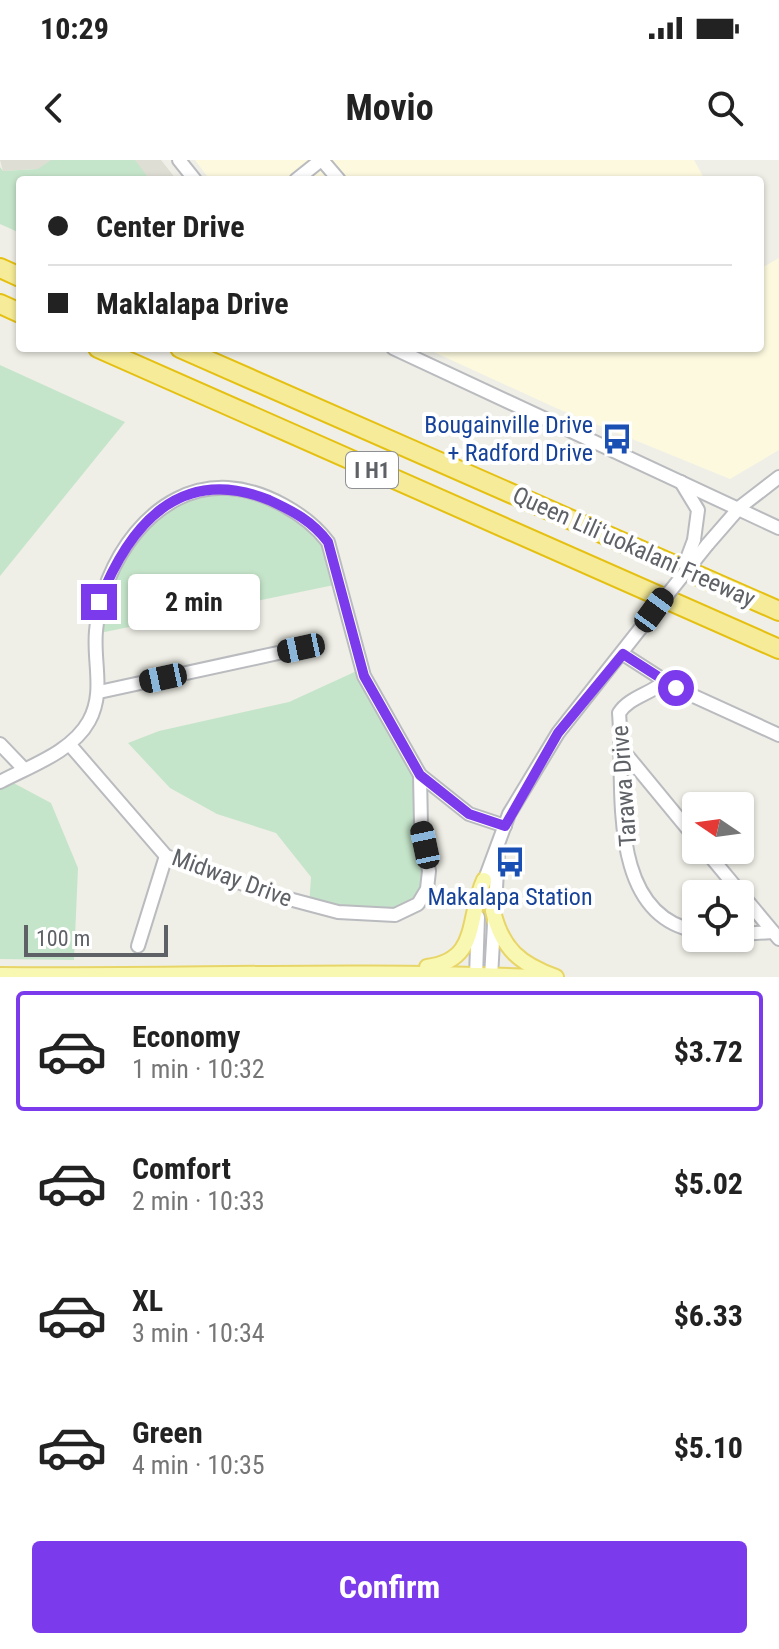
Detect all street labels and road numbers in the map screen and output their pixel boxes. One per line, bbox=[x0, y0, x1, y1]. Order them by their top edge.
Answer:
road number: I H1 bbox=[346, 452, 398, 488]
street label: Queen Liliʻuokalani Freeway bbox=[509, 481, 759, 613]
street label: Tarawa Drive bbox=[606, 724, 642, 848]
street label: Midway Drive bbox=[168, 843, 296, 913]

